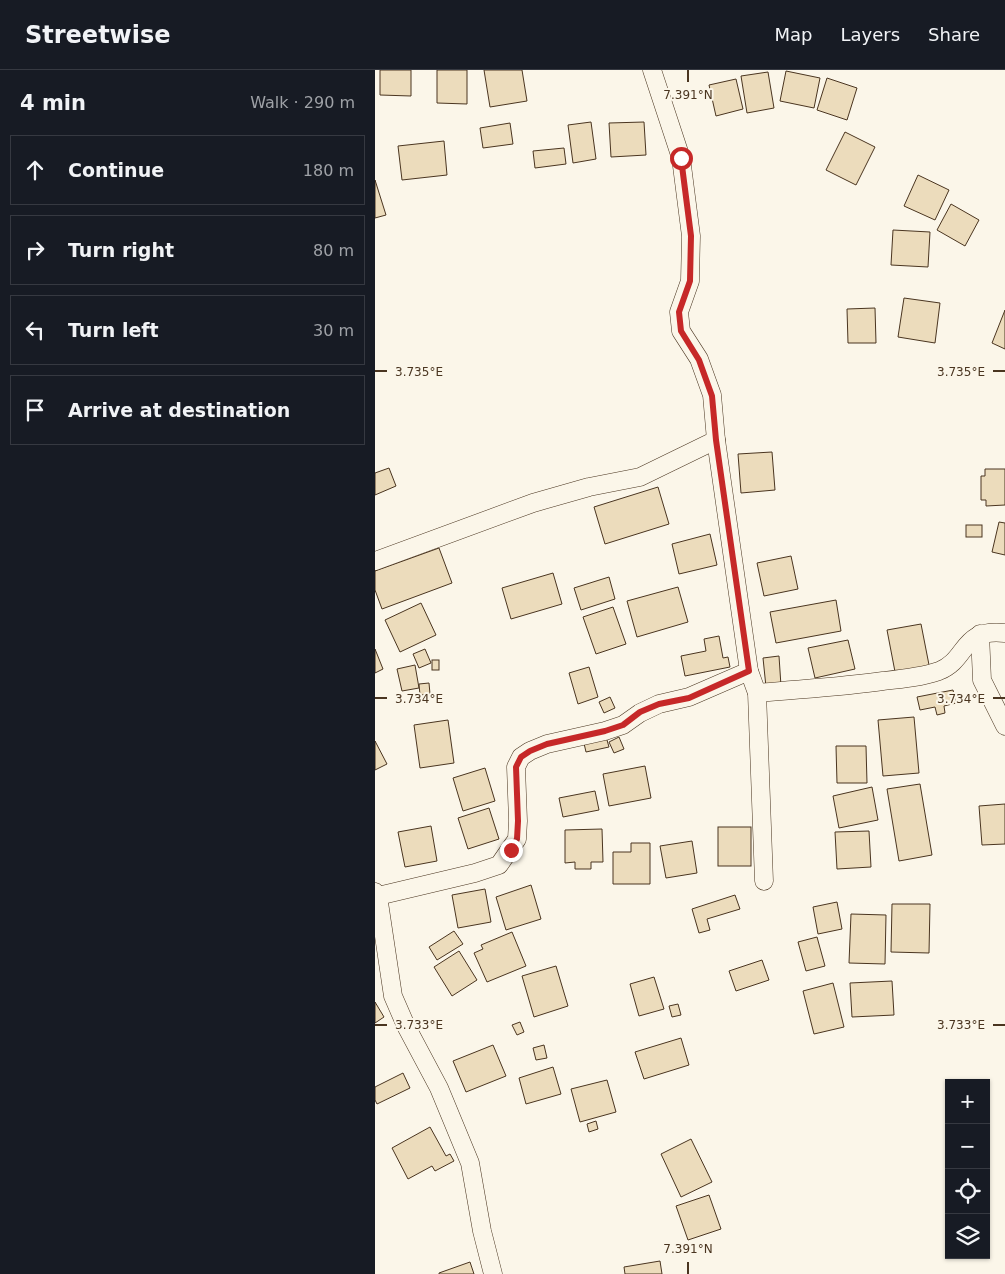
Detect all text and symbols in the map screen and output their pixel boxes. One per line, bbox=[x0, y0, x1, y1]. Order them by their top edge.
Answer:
text: Streetwise bbox=[25, 21, 171, 49]
text: Map bbox=[774, 24, 812, 45]
text: Layers bbox=[840, 24, 900, 45]
text: Share bbox=[928, 24, 980, 45]
text: 7.391°N bbox=[663, 88, 713, 102]
text: 4 min bbox=[20, 91, 86, 115]
text: Walk · 290 m bbox=[250, 93, 355, 112]
route start bbox=[670, 147, 693, 170]
icon: ahead bbox=[21, 156, 49, 184]
text: Continue bbox=[68, 159, 164, 181]
text: 180 m bbox=[303, 161, 354, 180]
icon: right bbox=[21, 236, 49, 264]
text: Turn right bbox=[68, 239, 174, 261]
text: 80 m bbox=[313, 241, 354, 260]
icon: left bbox=[21, 316, 49, 344]
text: Turn left bbox=[68, 319, 159, 341]
text: 30 m bbox=[313, 321, 354, 340]
text: 3.735°E bbox=[395, 365, 443, 379]
text: 3.735°E bbox=[937, 365, 985, 379]
icon: arrive bbox=[21, 396, 49, 424]
text: Arrive at destination bbox=[68, 399, 290, 421]
text: 3.734°E bbox=[395, 692, 443, 706]
text: 3.734°E bbox=[937, 692, 985, 706]
route end bbox=[500, 839, 523, 862]
text: 3.733°E bbox=[395, 1018, 443, 1032]
text: 3.733°E bbox=[937, 1018, 985, 1032]
map controls bbox=[945, 1079, 990, 1259]
button: + bbox=[945, 1079, 990, 1124]
button: − bbox=[945, 1124, 990, 1169]
button: locate bbox=[945, 1169, 990, 1214]
button: layers bbox=[945, 1214, 990, 1259]
text: 7.391°N bbox=[663, 1242, 713, 1256]

